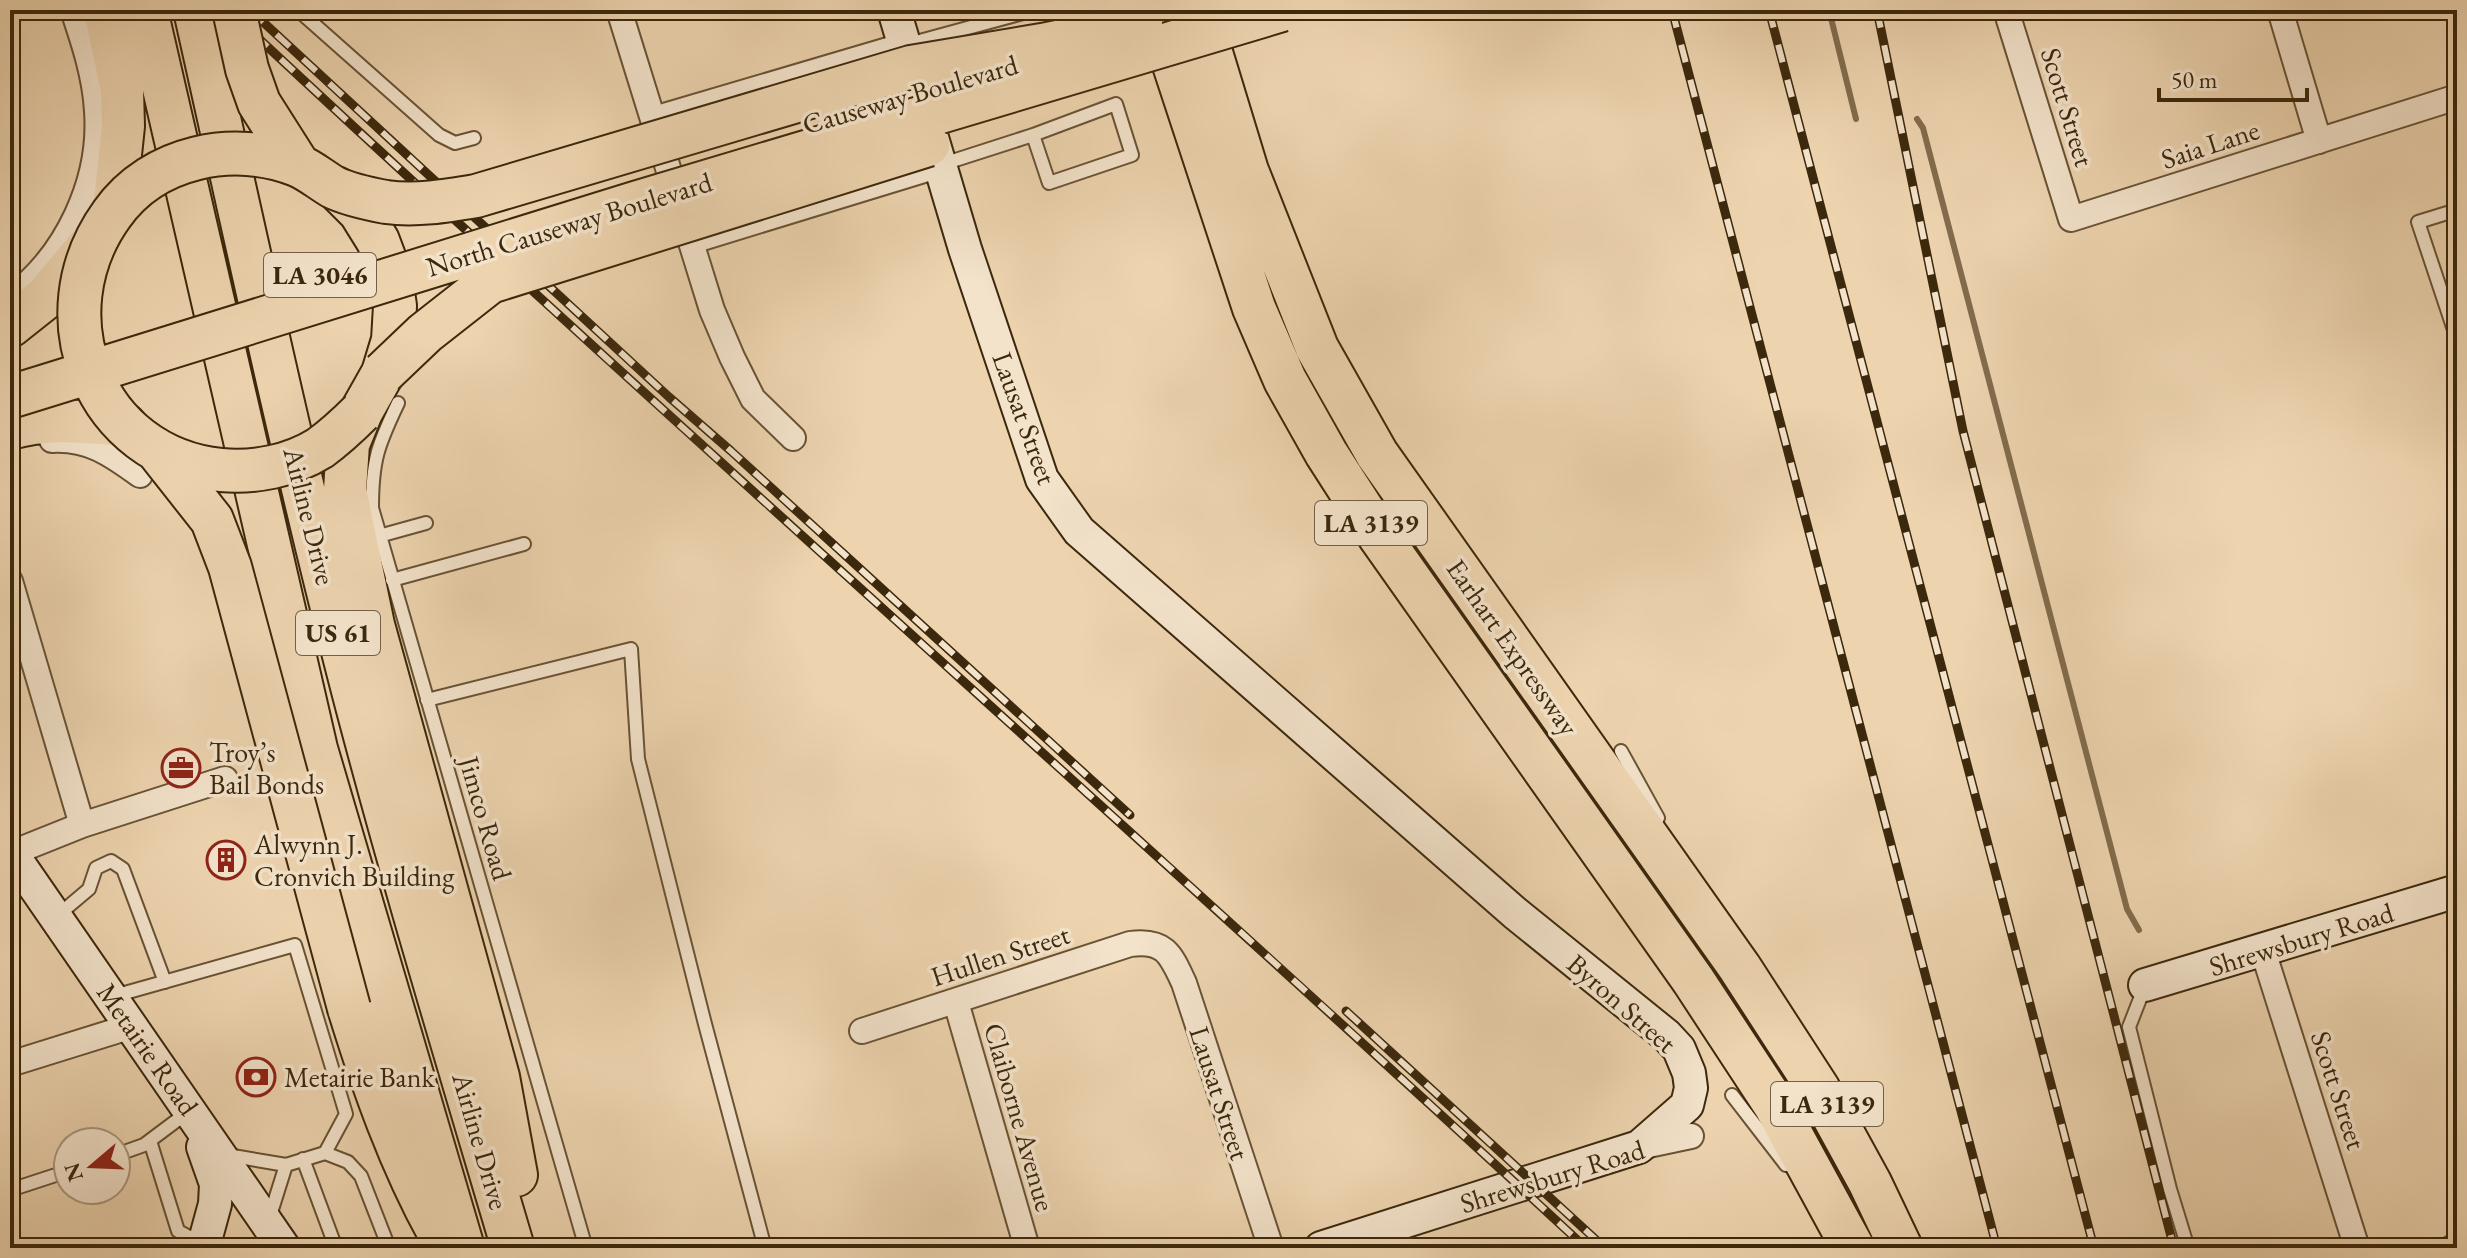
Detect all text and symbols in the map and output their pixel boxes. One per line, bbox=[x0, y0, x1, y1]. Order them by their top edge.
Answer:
street label: Scott Street bbox=[2033, 43, 2103, 171]
street label: Causeway Boulevard bbox=[798, 46, 1023, 142]
scale bar bbox=[2159, 52, 2307, 102]
text: 50 m bbox=[2171, 64, 2218, 95]
street label: Saia Lane bbox=[2156, 111, 2264, 177]
street label: North Causeway Boulevard bbox=[422, 163, 717, 285]
road number: LA 3046 bbox=[264, 253, 376, 297]
street label: Lausat Street bbox=[984, 347, 1066, 489]
street label: Airline Drive bbox=[275, 443, 344, 588]
road number: LA 3139 bbox=[1315, 501, 1427, 545]
street label: Earhart Expressway bbox=[1439, 552, 1588, 743]
road number: US 61 bbox=[296, 611, 380, 655]
place label: Troy’s Bail Bonds bbox=[209, 734, 324, 802]
office icon: Troy’s Bail Bonds bbox=[160, 747, 202, 789]
street label: Jimco Road bbox=[451, 750, 521, 885]
place label: Alwynn J. Cronvich Building bbox=[253, 826, 455, 894]
building icon: Alwynn J. Cronvich Building bbox=[205, 839, 247, 881]
street label: Shrewsbury Road bbox=[2204, 894, 2398, 984]
street label: Hullen Street bbox=[926, 916, 1074, 994]
street label: Byron Street bbox=[1560, 946, 1684, 1061]
street label: Metairie Road bbox=[89, 976, 207, 1123]
street label: Claiborne Avenue bbox=[976, 1019, 1064, 1215]
street label: Lausat Street bbox=[1181, 1022, 1259, 1165]
street label: Scott Street bbox=[2303, 1026, 2375, 1154]
bank icon: Metairie Bank bbox=[235, 1056, 277, 1098]
place label: Metairie Bank bbox=[284, 1059, 436, 1095]
street label: Airline Drive bbox=[444, 1068, 518, 1213]
road number: LA 3139 bbox=[1771, 1082, 1883, 1126]
north arrow bbox=[52, 1126, 132, 1206]
street label: Shrewsbury Road bbox=[1455, 1131, 1649, 1221]
text: N bbox=[57, 1159, 90, 1185]

